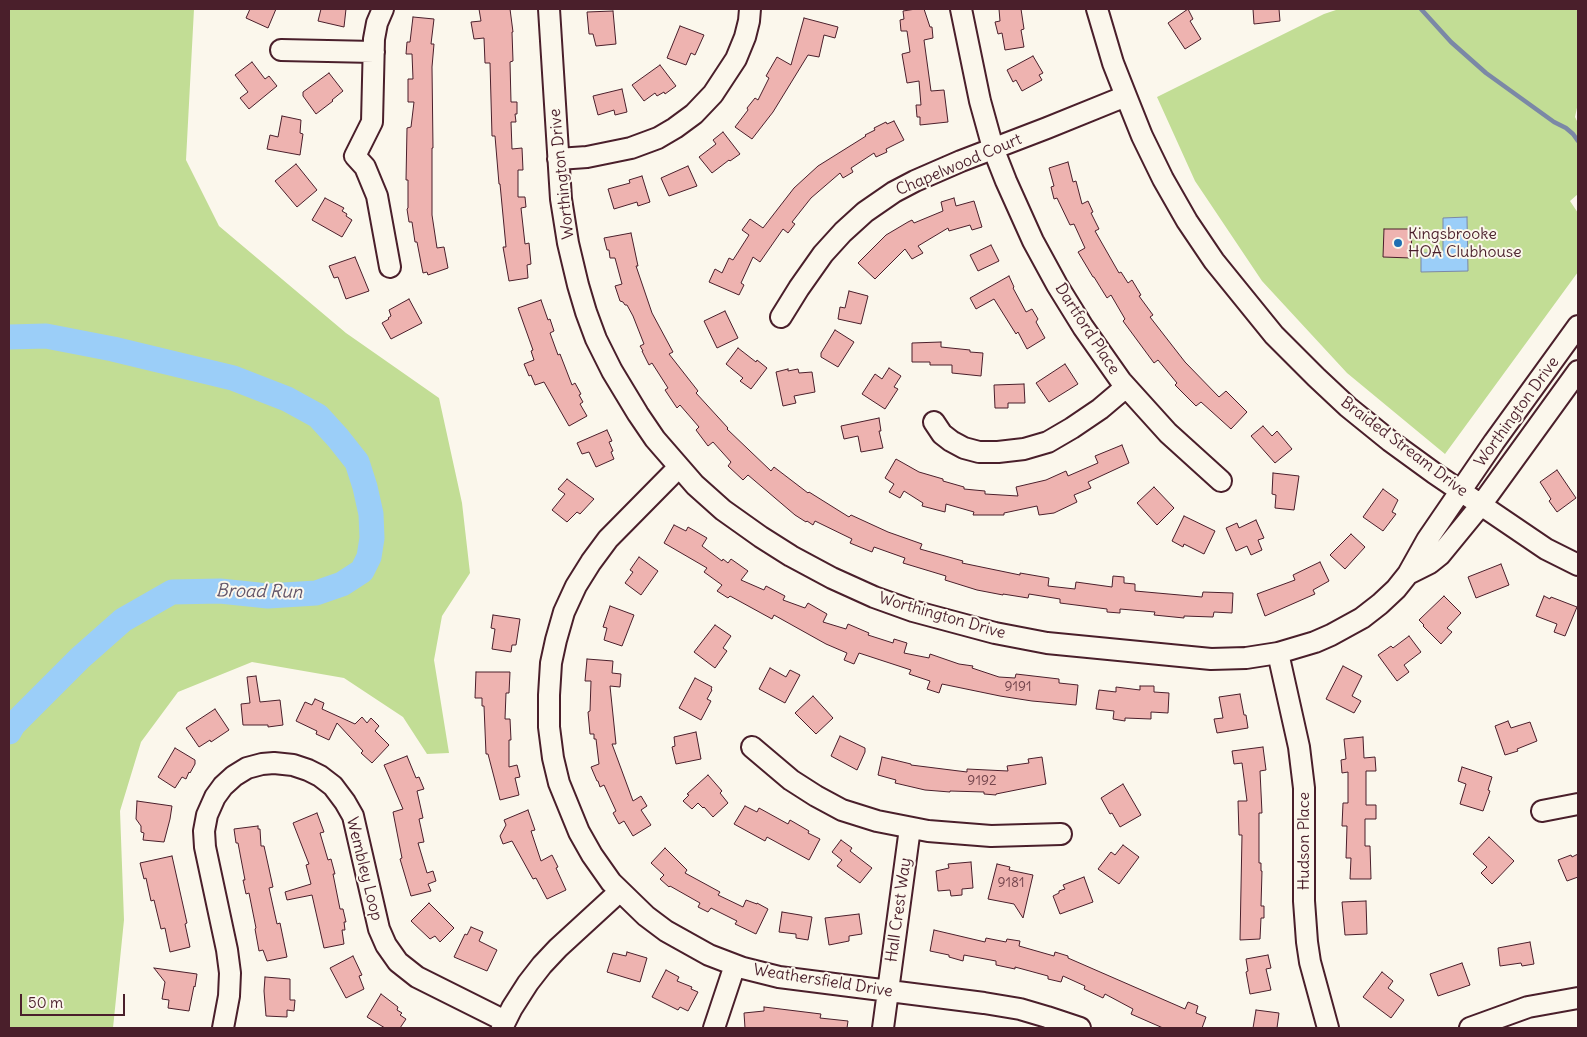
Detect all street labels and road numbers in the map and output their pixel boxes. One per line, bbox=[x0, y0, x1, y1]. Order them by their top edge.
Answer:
street label: Worthington Drive bbox=[546, 108, 578, 240]
street label: Chapelwood Court bbox=[893, 130, 1025, 200]
street label: Dartford Place bbox=[1050, 280, 1124, 378]
street label: Worthington Drive bbox=[1471, 353, 1563, 471]
street label: Braided Stream Drive bbox=[1337, 393, 1471, 501]
street label: Worthington Drive bbox=[876, 589, 1008, 643]
street label: Hudson Place bbox=[1294, 792, 1314, 890]
street label: Wembley Loop bbox=[342, 815, 386, 923]
street label: Hall Crest Way bbox=[882, 857, 916, 963]
street label: Weathersfield Drive bbox=[752, 961, 894, 1001]

